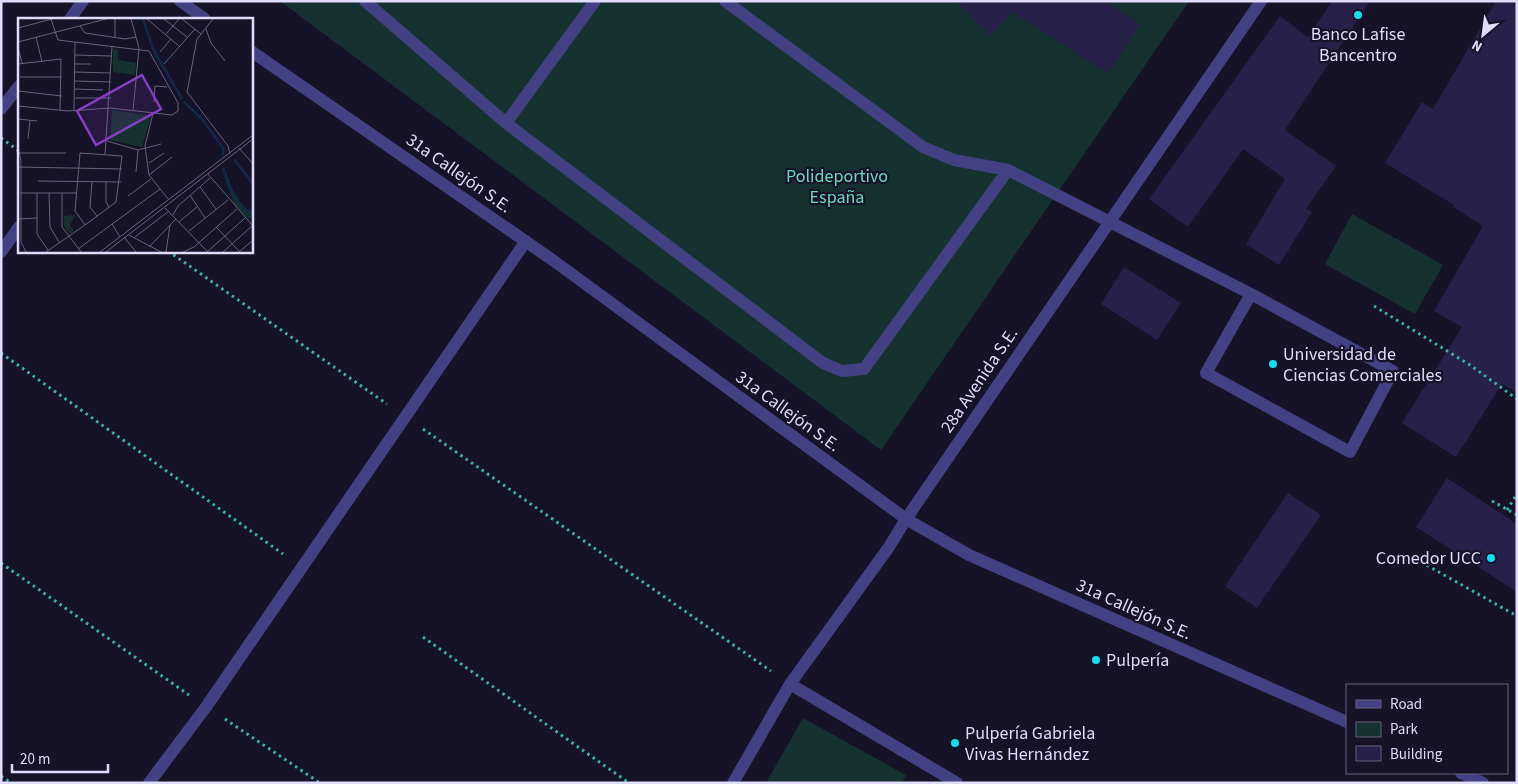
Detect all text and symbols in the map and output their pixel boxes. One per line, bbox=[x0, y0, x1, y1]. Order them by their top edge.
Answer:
marker: Banco Lafise Bancentro bbox=[1352, 9, 1364, 21]
north arrow bbox=[1458, 10, 1508, 60]
inset map bbox=[18, 18, 252, 252]
place label: Banco Lafise Bancentro bbox=[1311, 22, 1405, 68]
text: N bbox=[1468, 34, 1486, 56]
street label: 31a Callejón S.E. bbox=[401, 128, 517, 219]
park label: Polideportivo España bbox=[786, 164, 888, 210]
street label: 28a Avenida S.E. bbox=[935, 323, 1024, 438]
place label: Universidad de Ciencias Comerciales bbox=[1283, 342, 1442, 388]
marker: Universidad de Ciencias Comerciales bbox=[1267, 358, 1279, 370]
street label: 31a Callejón S.E. bbox=[730, 365, 845, 458]
place label: Comedor UCC bbox=[1376, 546, 1481, 571]
marker: Comedor UCC bbox=[1485, 552, 1497, 564]
street label: 31a Callejón S.E. bbox=[1072, 573, 1195, 646]
place label: Pulpería bbox=[1106, 648, 1169, 673]
marker: Pulpería bbox=[1090, 654, 1102, 666]
legend bbox=[1346, 684, 1508, 774]
text: Road bbox=[1390, 694, 1422, 715]
text: Park bbox=[1390, 719, 1419, 740]
place label: Pulpería Gabriela Vivas Hernández bbox=[965, 721, 1095, 767]
marker: Pulpería Gabriela Vivas Hernández bbox=[949, 737, 961, 749]
scale bar bbox=[12, 742, 109, 774]
text: Building bbox=[1390, 744, 1443, 765]
text: 20 m bbox=[20, 749, 50, 770]

